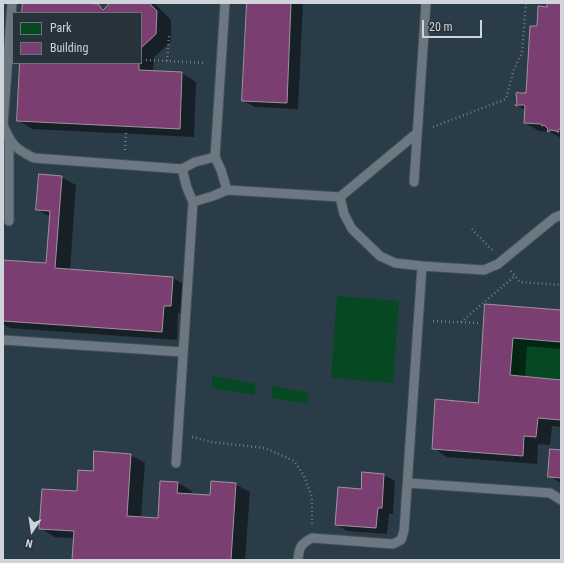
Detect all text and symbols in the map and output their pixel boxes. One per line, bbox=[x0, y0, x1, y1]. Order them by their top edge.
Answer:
legend bbox=[12, 12, 142, 64]
scale bar bbox=[424, 12, 484, 38]
text: 20 m bbox=[429, 20, 453, 34]
text: Park bbox=[50, 21, 71, 35]
text: Building bbox=[50, 41, 88, 55]
north arrow bbox=[12, 511, 52, 551]
text: N bbox=[24, 536, 34, 550]

